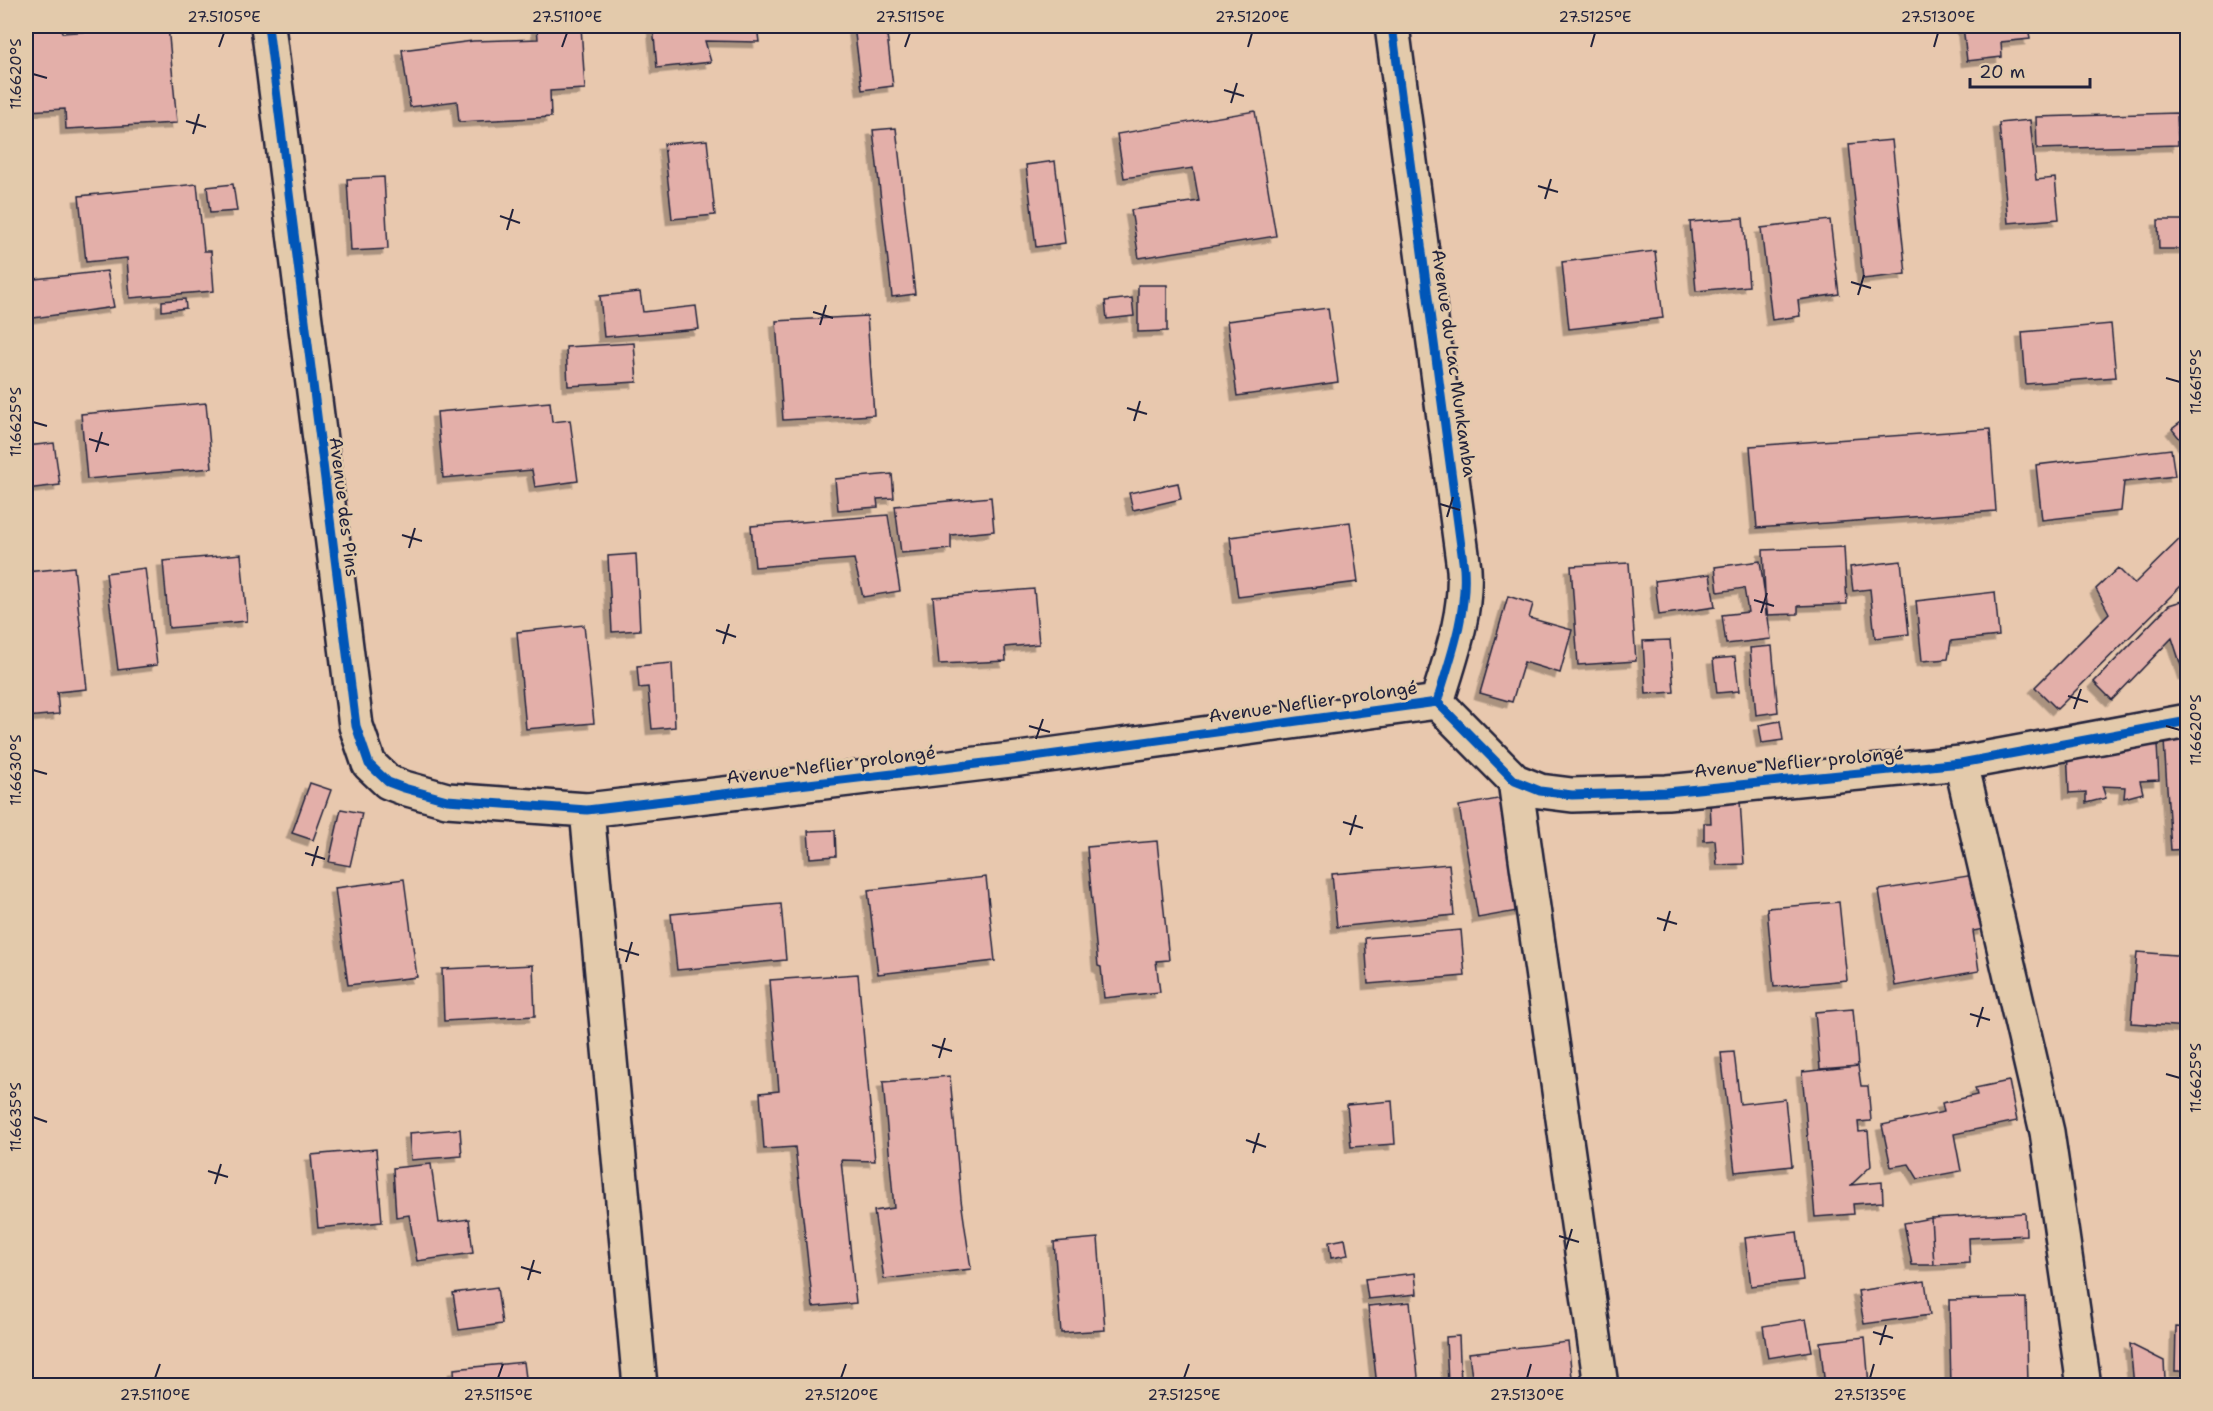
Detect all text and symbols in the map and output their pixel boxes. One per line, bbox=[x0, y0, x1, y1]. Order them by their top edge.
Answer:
text: 27.5105°E bbox=[187, 7, 261, 27]
text: 27.5110°E bbox=[532, 7, 602, 27]
text: 27.5115°E bbox=[875, 7, 945, 27]
text: 27.5120°E bbox=[1215, 7, 1289, 27]
text: 27.5125°E bbox=[1558, 7, 1632, 27]
text: 27.5130°E bbox=[1901, 7, 1975, 27]
text: 11.6620°S bbox=[6, 38, 26, 110]
scale bar bbox=[1970, 51, 2090, 89]
text: 20 m bbox=[1979, 60, 2025, 84]
street label: Avenue du Lac Munkamba bbox=[1426, 248, 1482, 478]
text: 11.6615°S bbox=[2186, 349, 2206, 415]
text: 11.6625°S bbox=[6, 387, 26, 457]
street label: Avenue des Pins bbox=[324, 436, 364, 578]
street label: Avenue Neflier prolongé bbox=[1207, 675, 1419, 729]
text: 11.6620°S bbox=[2186, 694, 2206, 766]
text: 11.6630°S bbox=[6, 734, 26, 806]
street label: Avenue Neflier prolongé bbox=[725, 740, 937, 790]
street label: Avenue Neflier prolongé bbox=[1693, 741, 1905, 783]
text: 11.6625°S bbox=[2186, 1043, 2206, 1113]
text: 11.6635°S bbox=[6, 1082, 26, 1152]
text: 27.5110°E bbox=[120, 1385, 190, 1405]
text: 27.5115°E bbox=[463, 1385, 533, 1405]
text: 27.5120°E bbox=[804, 1385, 878, 1405]
text: 27.5125°E bbox=[1147, 1385, 1221, 1405]
text: 27.5130°E bbox=[1490, 1385, 1564, 1405]
text: 27.5135°E bbox=[1834, 1385, 1906, 1405]

